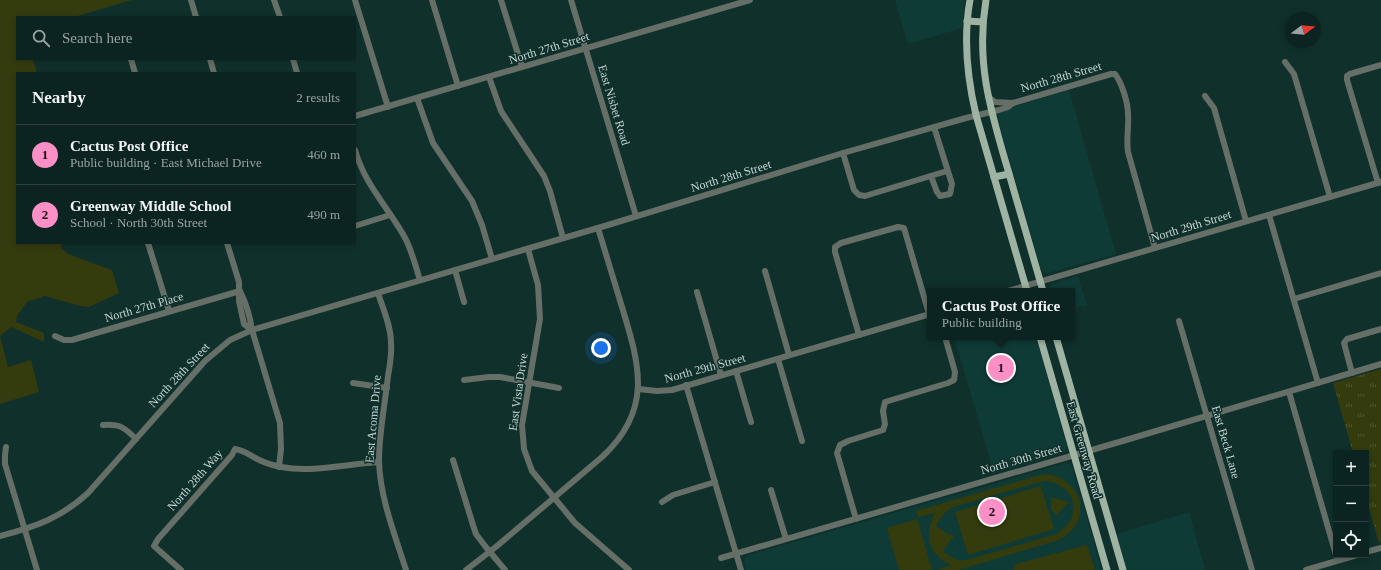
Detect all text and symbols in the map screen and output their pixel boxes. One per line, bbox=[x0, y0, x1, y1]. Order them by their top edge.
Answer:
north arrow bbox=[1285, 12, 1321, 48]
search box bbox=[16, 16, 356, 60]
icon: search bbox=[30, 27, 52, 49]
street label: North 27th Street bbox=[507, 29, 592, 67]
text: Search here bbox=[62, 30, 132, 46]
street label: North 28th Street bbox=[1019, 59, 1104, 95]
street label: East Nisbet Road bbox=[595, 63, 633, 147]
text: Nearby bbox=[32, 88, 86, 107]
text: 2 results bbox=[296, 90, 340, 105]
text: Cactus Post Office bbox=[70, 138, 188, 154]
text: 1 bbox=[42, 147, 48, 162]
text: 460 m bbox=[307, 147, 340, 162]
text: Public building · East Michael Drive bbox=[70, 155, 262, 170]
street label: North 28th Street bbox=[689, 157, 774, 195]
text: Greenway Middle School bbox=[70, 198, 231, 214]
text: 2 bbox=[42, 207, 48, 222]
text: 490 m bbox=[307, 207, 340, 222]
street label: North 29th Street bbox=[1149, 207, 1234, 245]
text: School · North 30th Street bbox=[70, 215, 207, 230]
popup bbox=[927, 288, 1075, 340]
street label: North 27th Place bbox=[103, 289, 185, 325]
text: Cactus Post Office bbox=[942, 298, 1060, 314]
text: Public building bbox=[942, 315, 1022, 330]
your location bbox=[591, 338, 611, 358]
street label: North 28th Street bbox=[145, 339, 213, 410]
street label: North 29th Street bbox=[663, 350, 748, 386]
street label: East Vista Drive bbox=[506, 352, 530, 432]
pin: 1 bbox=[988, 353, 1014, 383]
street label: East Acoma Drive bbox=[362, 375, 384, 463]
street label: East Greenway Road bbox=[1063, 399, 1105, 501]
street label: East Beck Lane bbox=[1209, 404, 1243, 480]
street label: North 30th Street bbox=[979, 441, 1064, 477]
street label: North 28th Way bbox=[165, 446, 225, 514]
map controls bbox=[1333, 450, 1369, 558]
button: + bbox=[1333, 450, 1369, 486]
button: − bbox=[1333, 486, 1369, 522]
pin: 2 bbox=[979, 497, 1005, 527]
button: locate bbox=[1333, 522, 1369, 558]

